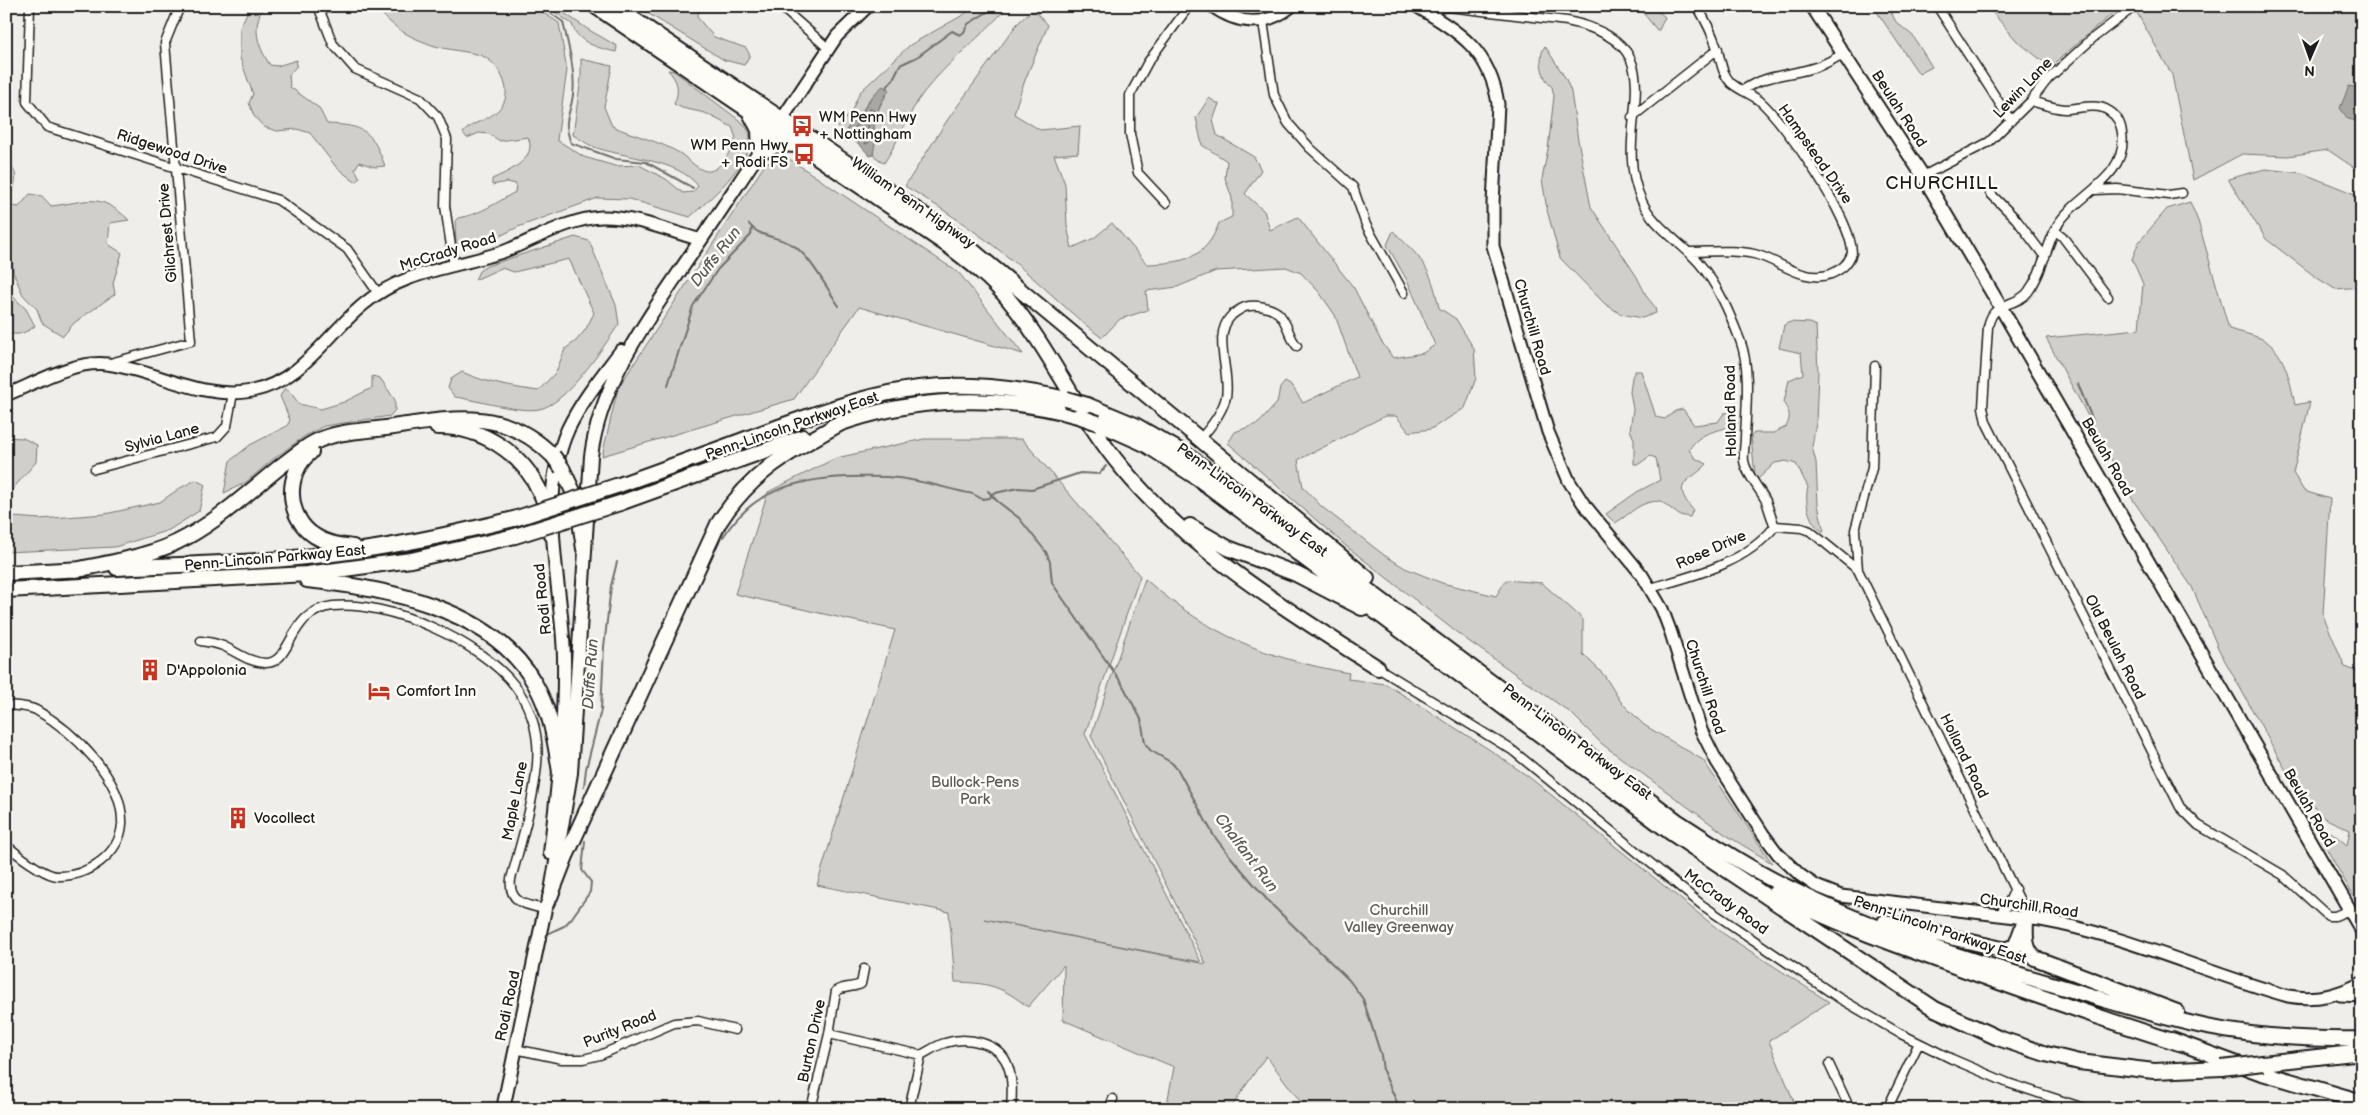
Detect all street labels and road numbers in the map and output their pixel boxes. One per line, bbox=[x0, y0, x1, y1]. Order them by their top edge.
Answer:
street label: Lewin Lane bbox=[1989, 54, 2057, 122]
street label: Beulah Road bbox=[1867, 67, 1931, 151]
street label: Hampstead Drive bbox=[1774, 100, 1857, 208]
street label: Ridgewood Drive bbox=[114, 125, 230, 179]
street label: William Penn Highway bbox=[847, 153, 979, 253]
street label: Gilchrest Drive bbox=[154, 182, 182, 283]
street label: McCrady Road bbox=[397, 228, 499, 276]
street label: Churchill Road bbox=[1509, 277, 1555, 377]
street label: Holland Road bbox=[1721, 365, 1741, 457]
street label: Penn-Lincoln Parkway East bbox=[703, 387, 881, 465]
street label: Beulah Road bbox=[2077, 414, 2137, 500]
street label: Sylvia Lane bbox=[123, 419, 201, 457]
street label: Penn-Lincoln Parkway East bbox=[1173, 439, 1331, 561]
street label: Rose Drive bbox=[1673, 526, 1749, 574]
street label: Penn-Lincoln Parkway East bbox=[184, 541, 367, 575]
street label: Rodi Road bbox=[530, 562, 556, 636]
street label: Old Beulah Road bbox=[2080, 591, 2150, 703]
street label: Churchill Road bbox=[1681, 637, 1729, 737]
street label: Penn-Lincoln Parkway East bbox=[1499, 680, 1656, 805]
street label: Holland Road bbox=[1935, 711, 1993, 801]
street label: Maple Lane bbox=[498, 760, 532, 842]
street label: Beulah Road bbox=[2279, 765, 2339, 851]
street label: McCrady Road bbox=[1680, 865, 1772, 939]
street label: Churchill Road bbox=[1979, 890, 2079, 922]
street label: Penn-Lincoln Parkway East bbox=[1851, 891, 2029, 969]
street label: Rodi Road bbox=[491, 969, 525, 1043]
street label: Burton Drive bbox=[794, 998, 830, 1084]
street label: Purity Road bbox=[581, 1006, 659, 1052]

